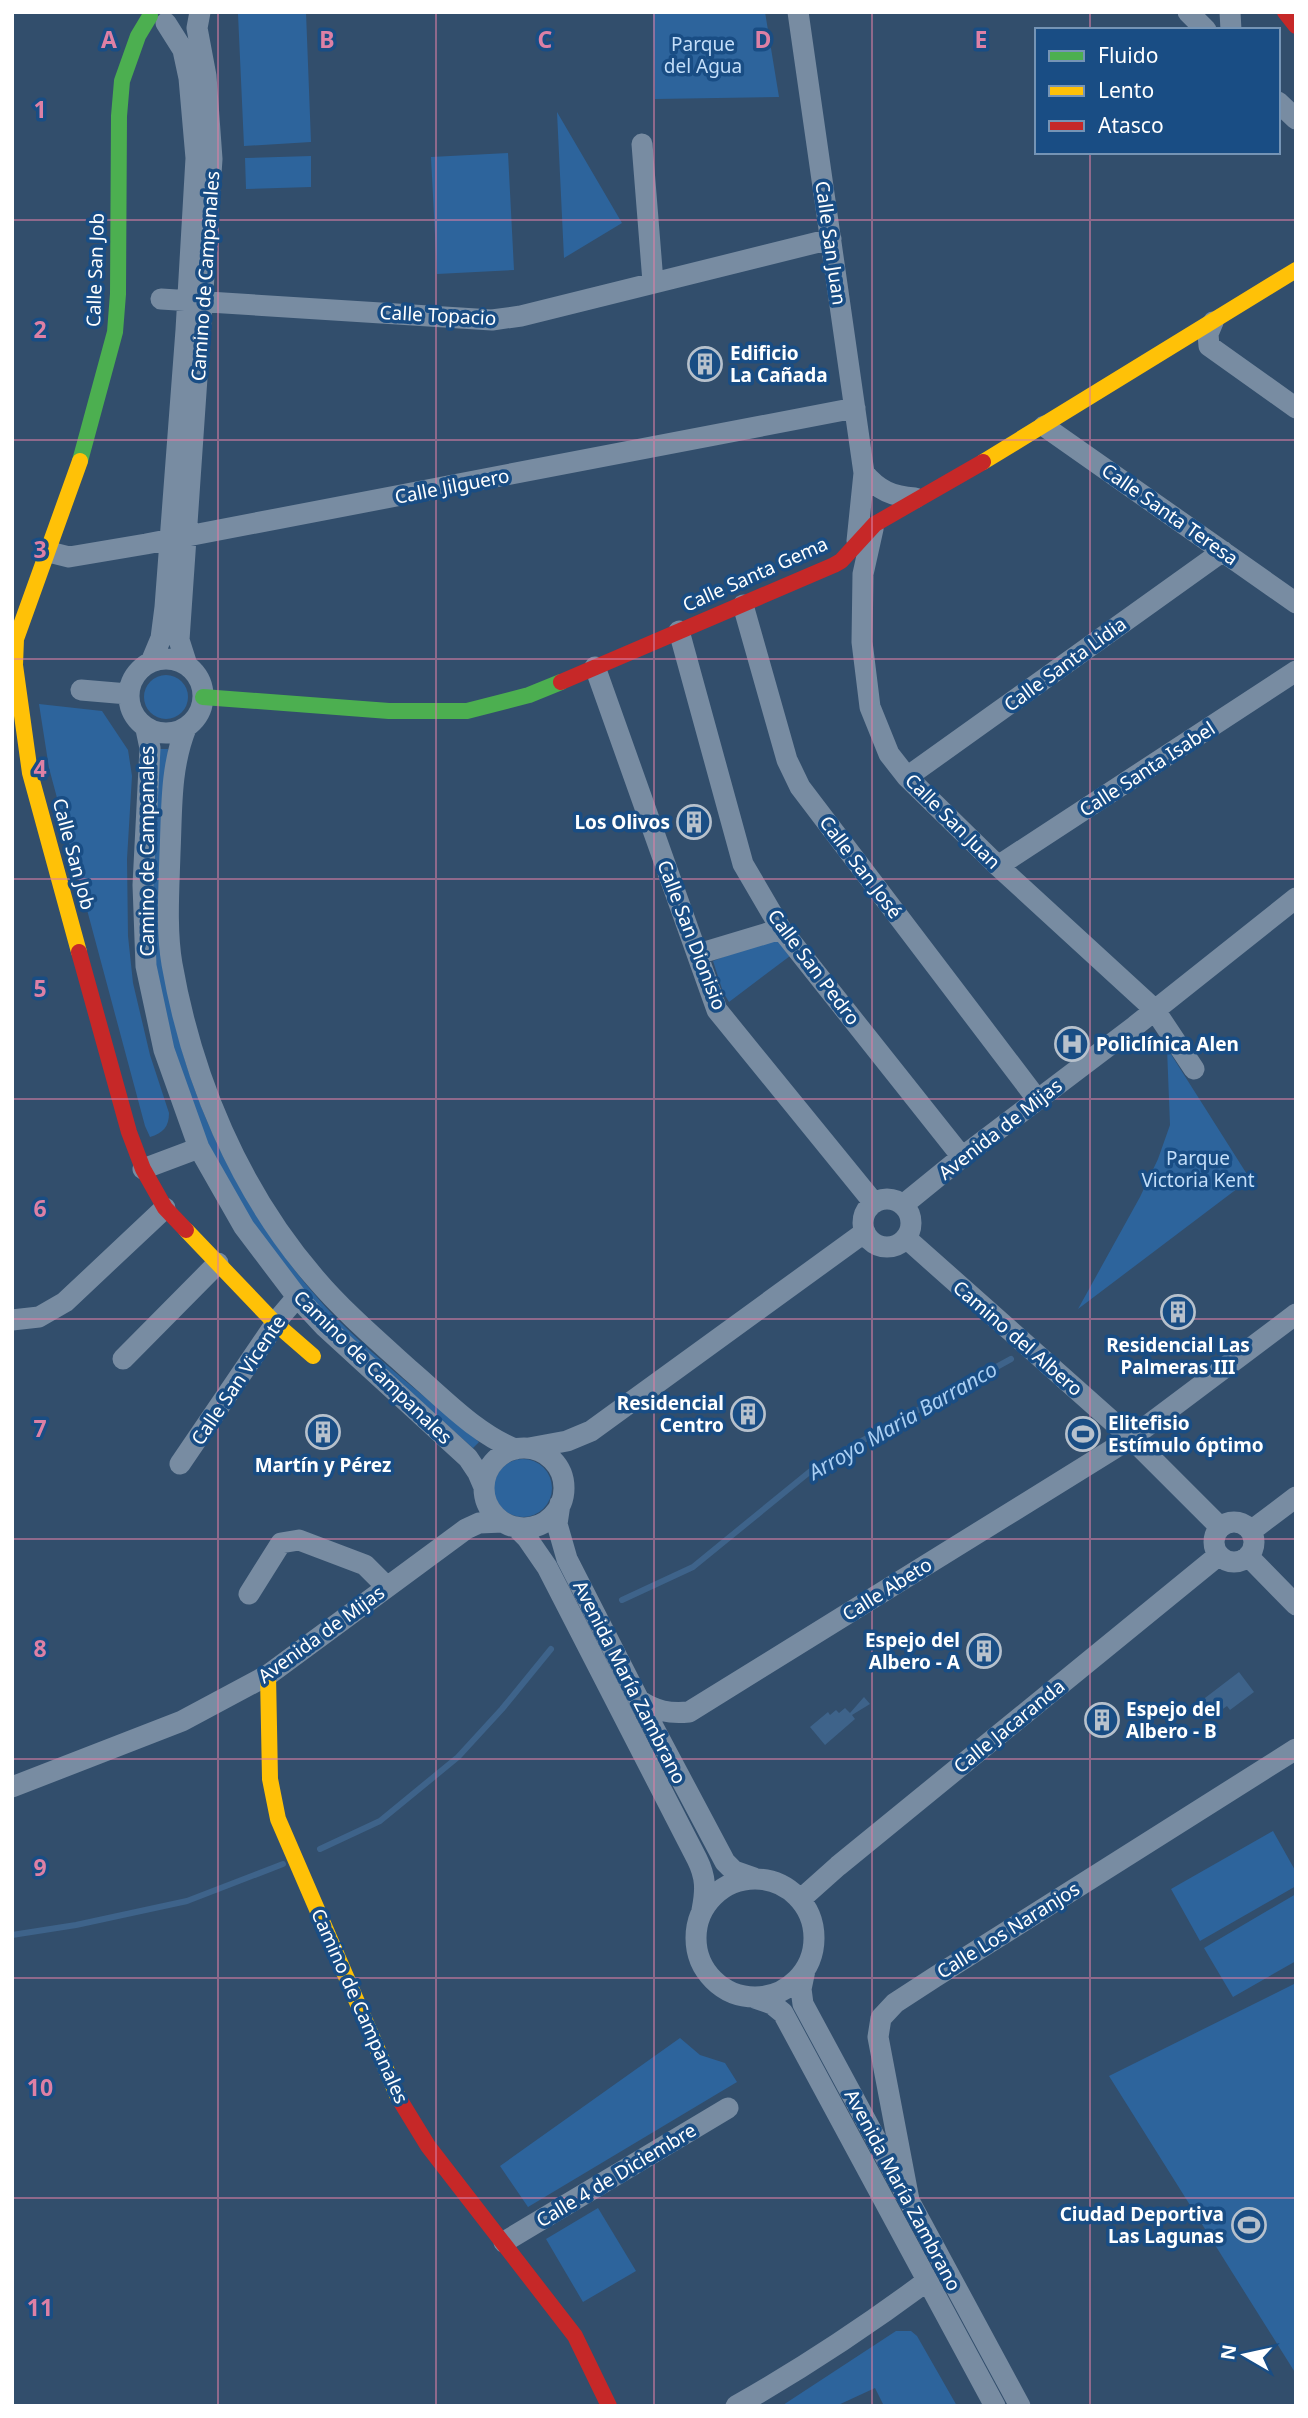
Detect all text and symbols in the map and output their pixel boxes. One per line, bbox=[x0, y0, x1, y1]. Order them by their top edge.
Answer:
text: A bbox=[101, 23, 117, 55]
text: B bbox=[319, 23, 335, 55]
text: C bbox=[538, 23, 553, 55]
text: D bbox=[755, 23, 771, 55]
text: E bbox=[975, 23, 987, 55]
legend bbox=[1035, 28, 1280, 154]
park label: Parque del Agua bbox=[664, 31, 742, 79]
text: Fluido bbox=[1098, 41, 1158, 69]
text: Lento bbox=[1098, 76, 1154, 104]
text: 1 bbox=[33, 93, 47, 125]
text: Atasco bbox=[1098, 111, 1164, 139]
street label: Camino de Campanales bbox=[185, 170, 225, 382]
street label: Calle San Juan bbox=[809, 179, 853, 307]
street label: Calle San Job bbox=[80, 212, 110, 328]
street label: Calle Topacio bbox=[379, 299, 497, 331]
text: 2 bbox=[33, 313, 47, 345]
place label: Edificio La Cañada bbox=[730, 340, 828, 388]
building icon: Edificio La Cañada bbox=[686, 345, 724, 383]
street label: Calle Santa Teresa bbox=[1096, 457, 1244, 571]
street label: Calle Jilguero bbox=[392, 462, 512, 510]
street label: Calle Santa Gema bbox=[678, 530, 832, 618]
text: 3 bbox=[33, 533, 47, 565]
street label: Calle Santa Lidia bbox=[998, 611, 1132, 717]
street label: Calle Santa Isabel bbox=[1074, 715, 1220, 823]
street label: Camino de Campanales bbox=[134, 746, 160, 956]
text: 4 bbox=[33, 752, 47, 784]
street label: Calle San Juan bbox=[900, 768, 1006, 874]
street label: Calle San Job bbox=[47, 795, 101, 913]
building icon: Los Olivos bbox=[675, 803, 713, 841]
place label: Los Olivos bbox=[574, 809, 670, 835]
street label: Calle San José bbox=[814, 810, 908, 924]
street label: Calle San Dionisio bbox=[651, 856, 733, 1014]
street label: Calle San Pedro bbox=[762, 904, 866, 1030]
text: 5 bbox=[33, 972, 47, 1004]
hospital icon: Policlínica Alen bbox=[1053, 1025, 1091, 1063]
place label: Policlínica Alen bbox=[1096, 1031, 1239, 1057]
street label: Avenida de Mijas bbox=[933, 1072, 1067, 1186]
park label: Parque Victoria Kent bbox=[1141, 1145, 1255, 1193]
text: 6 bbox=[33, 1192, 47, 1224]
street label: Camino del Albero bbox=[948, 1274, 1088, 1402]
street label: Camino de Campanales bbox=[288, 1284, 458, 1450]
building icon: Residencial Las Palmeras III bbox=[1159, 1293, 1197, 1331]
street label: Calle San Vicente bbox=[185, 1310, 291, 1450]
place label: Residencial Las Palmeras III bbox=[1106, 1332, 1250, 1380]
water label: Arroyo Maria Barranco bbox=[801, 1355, 1002, 1487]
place label: Residencial Centro bbox=[617, 1390, 724, 1438]
building icon: Residencial Centro bbox=[729, 1395, 767, 1433]
place label: Elitefisio Estímulo óptimo bbox=[1108, 1410, 1264, 1458]
text: 7 bbox=[33, 1412, 47, 1444]
building icon: Martín y Pérez bbox=[304, 1413, 342, 1451]
sports icon: Elitefisio Estímulo óptimo bbox=[1064, 1415, 1102, 1453]
place label: Martín y Pérez bbox=[255, 1452, 391, 1478]
street label: Calle Abeto bbox=[837, 1551, 937, 1627]
street label: Avenida María Zambrano bbox=[567, 1576, 693, 1788]
street label: Avenida de Mijas bbox=[252, 1579, 390, 1689]
place label: Espejo del Albero - A bbox=[865, 1627, 961, 1675]
text: 8 bbox=[33, 1632, 47, 1664]
building icon: Espejo del Albero - A bbox=[965, 1632, 1003, 1670]
street label: Calle Jacaranda bbox=[948, 1673, 1070, 1779]
place label: Espejo del Albero - B bbox=[1126, 1696, 1221, 1744]
building icon: Espejo del Albero - B bbox=[1083, 1701, 1121, 1739]
text: 9 bbox=[33, 1851, 47, 1883]
street label: Calle Los Naranjos bbox=[932, 1875, 1084, 1985]
street label: Camino de Campanales bbox=[305, 1904, 415, 2108]
text: 10 bbox=[27, 2071, 53, 2103]
street label: Avenida María Zambrano bbox=[839, 2085, 967, 2295]
street label: Calle 4 de Diciembre bbox=[531, 2117, 701, 2233]
place label: Ciudad Deportiva Las Lagunas bbox=[1060, 2201, 1224, 2249]
sports icon: Ciudad Deportiva Las Lagunas bbox=[1230, 2206, 1268, 2244]
text: 11 bbox=[27, 2291, 53, 2323]
north arrow bbox=[1210, 2320, 1280, 2390]
text: N bbox=[1214, 2343, 1242, 2362]

